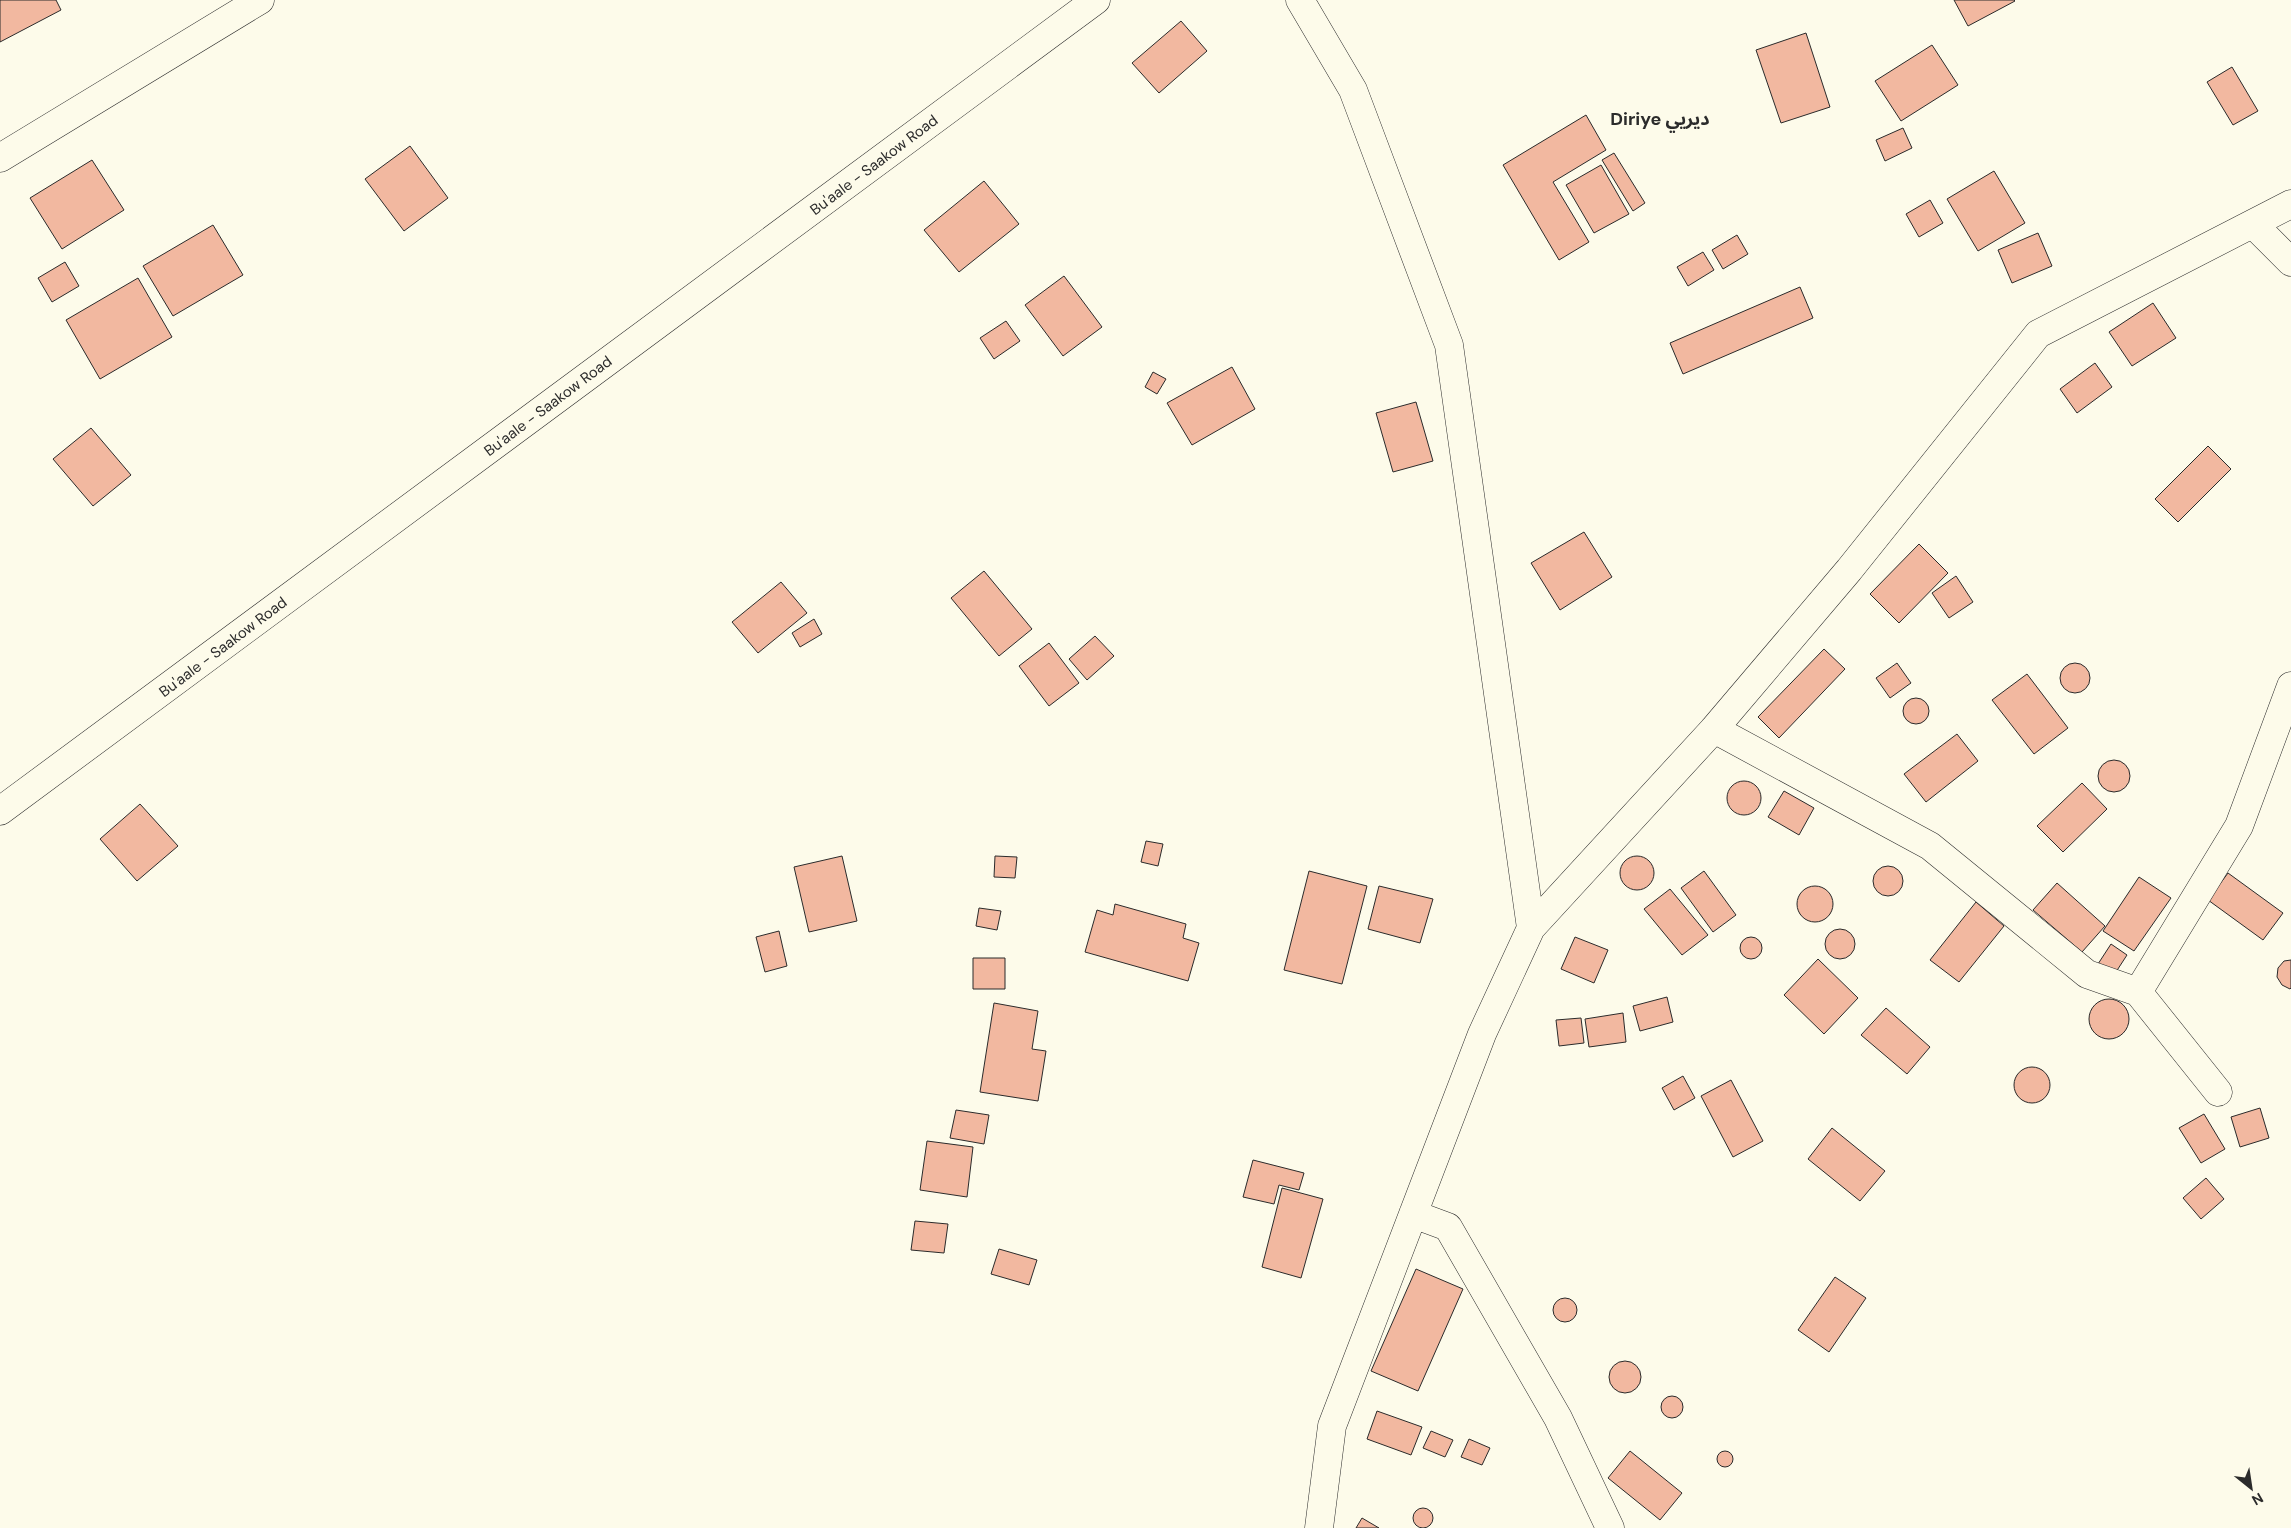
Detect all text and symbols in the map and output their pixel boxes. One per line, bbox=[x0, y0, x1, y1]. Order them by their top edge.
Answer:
district label: Diriye ديريي bbox=[1610, 107, 1710, 133]
street label: Bu'aale - Saakow Road bbox=[806, 110, 942, 220]
street label: Bu'aale - Saakow Road bbox=[480, 351, 616, 461]
street label: Bu'aale - Saakow Road bbox=[155, 592, 291, 702]
north arrow bbox=[2226, 1463, 2276, 1513]
text: N bbox=[2249, 1489, 2266, 1510]

